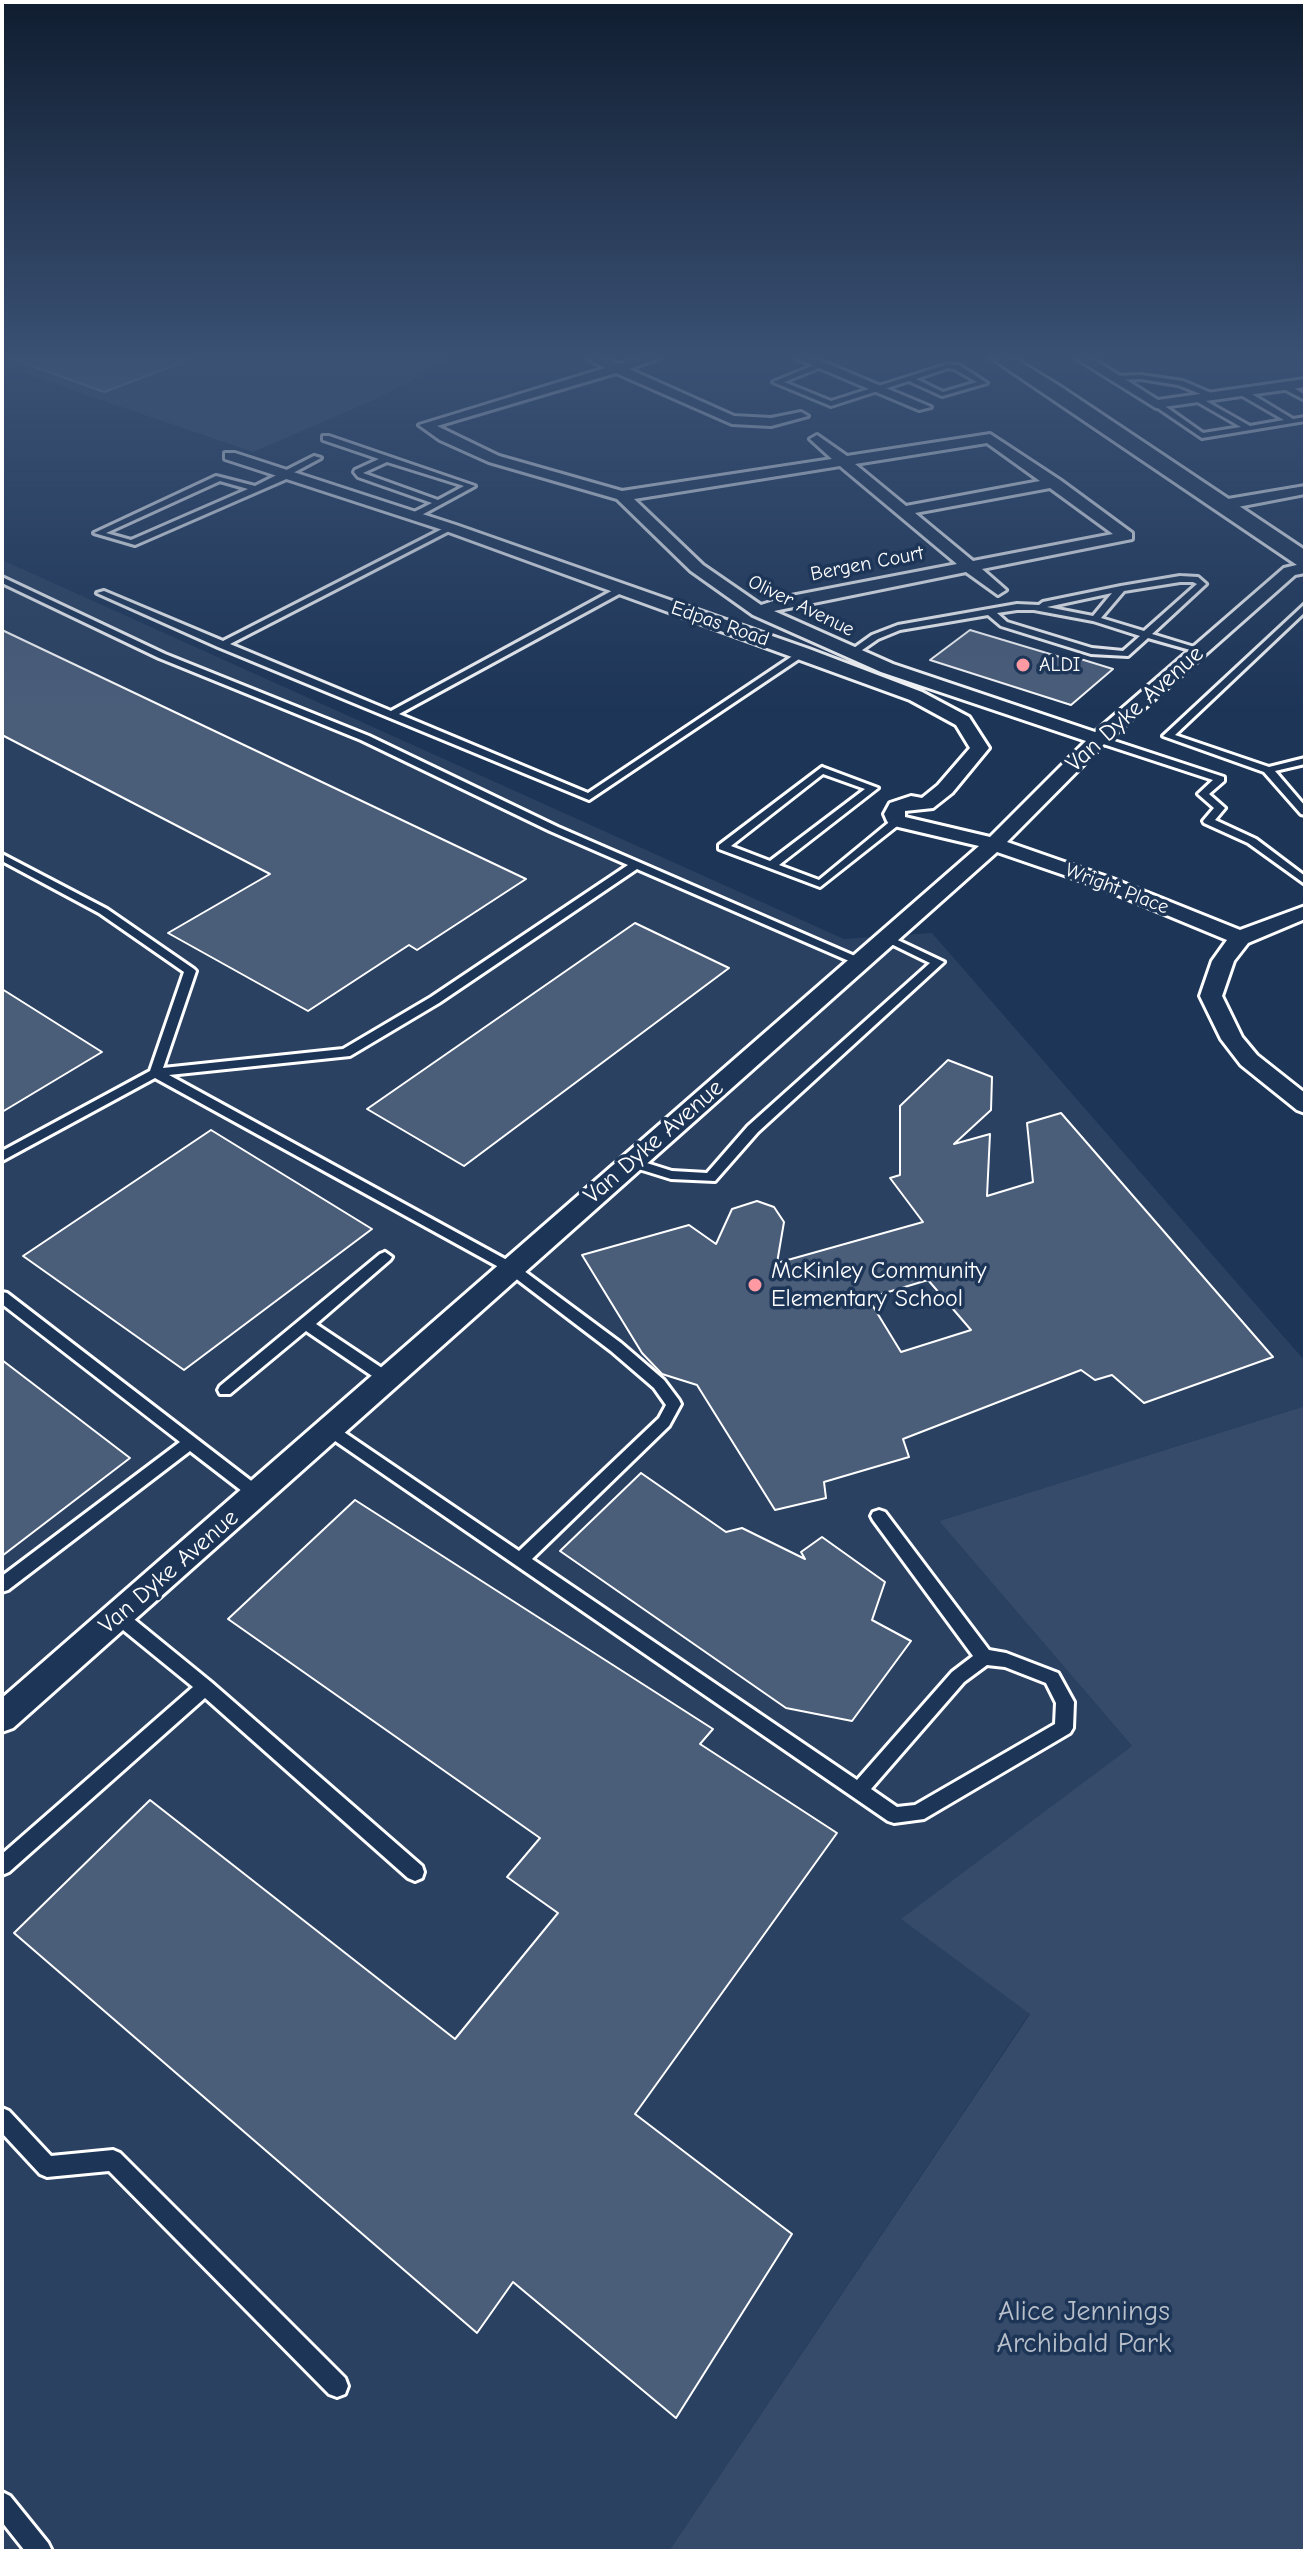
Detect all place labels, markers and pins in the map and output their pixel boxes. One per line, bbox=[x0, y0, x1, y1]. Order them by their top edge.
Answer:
place label: ALDI bbox=[1039, 653, 1080, 677]
marker: ALDI bbox=[1014, 656, 1032, 674]
place label: McKinley Community Elementary School bbox=[771, 1257, 987, 1313]
marker: McKinley Community Elementary School bbox=[746, 1276, 764, 1294]

